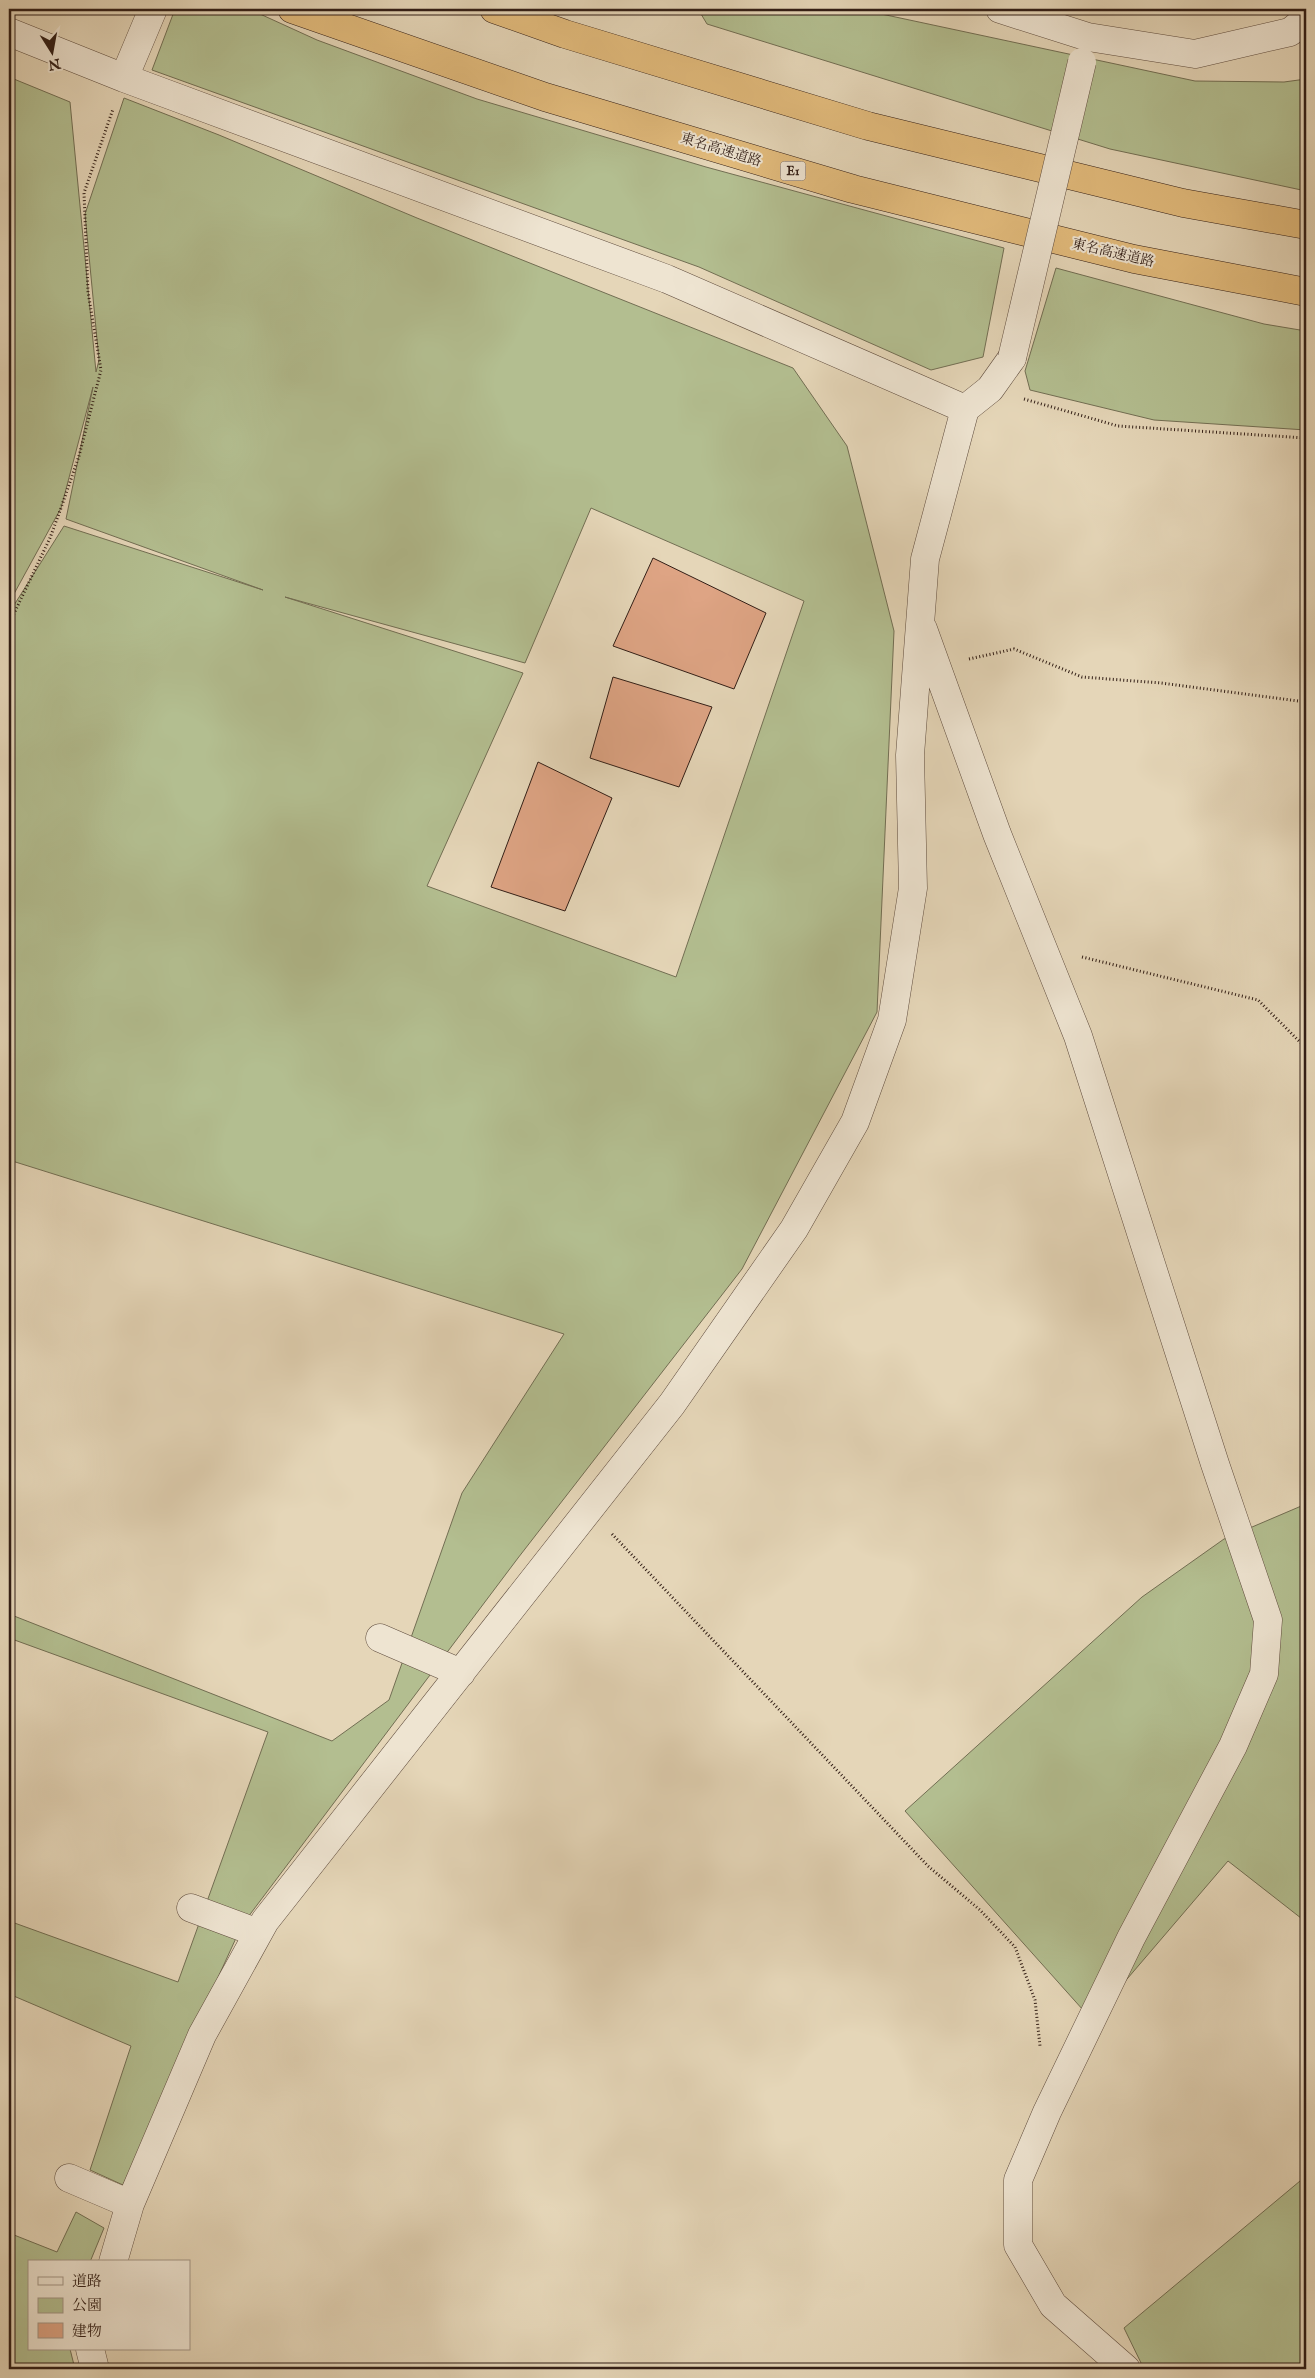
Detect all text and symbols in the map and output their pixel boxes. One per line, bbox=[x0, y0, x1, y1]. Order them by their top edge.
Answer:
north arrow bbox=[28, 28, 78, 78]
text: N bbox=[47, 54, 63, 74]
street label: 東名高速道路 bbox=[678, 129, 764, 171]
road number: E1 bbox=[780, 162, 806, 180]
street label: 東名高速道路 bbox=[1070, 235, 1156, 271]
legend bbox=[28, 2260, 190, 2350]
text: 道路 bbox=[72, 2272, 102, 2291]
text: 公園 bbox=[72, 2296, 102, 2315]
text: 建物 bbox=[72, 2322, 102, 2341]

